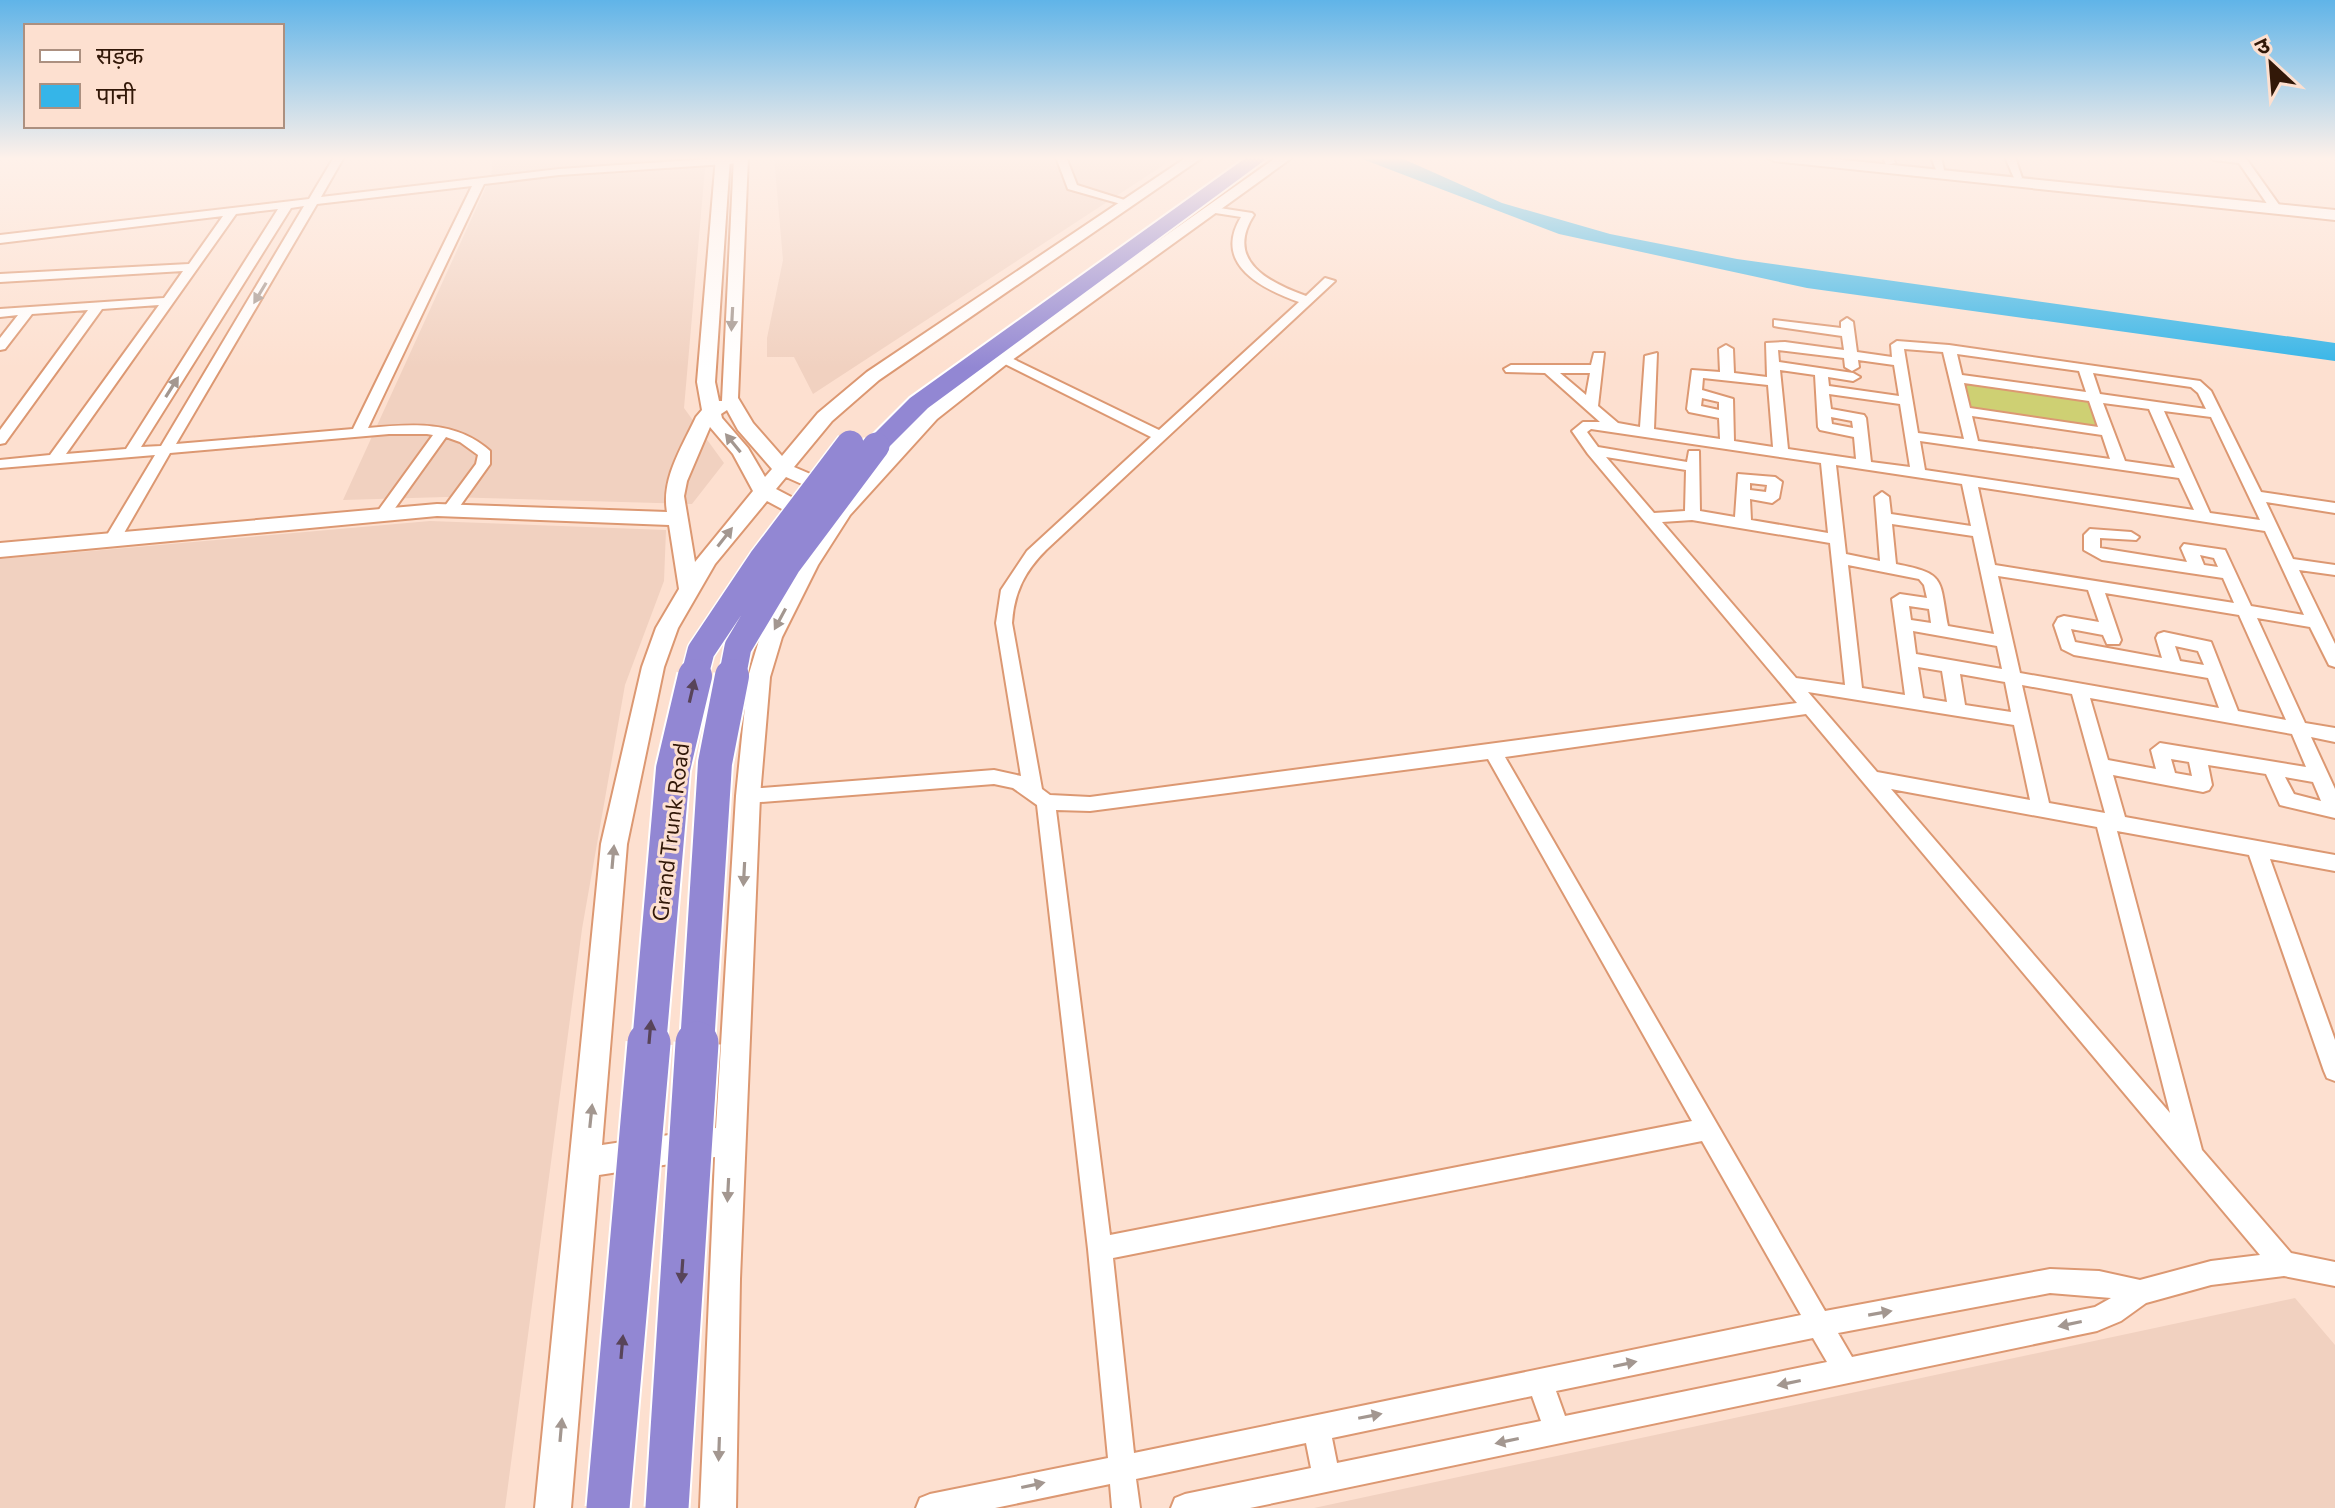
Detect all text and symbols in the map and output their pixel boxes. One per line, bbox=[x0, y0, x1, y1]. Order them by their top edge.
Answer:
legend bbox=[24, 24, 284, 128]
north arrow bbox=[2231, 24, 2311, 104]
text: उ bbox=[2250, 30, 2275, 61]
text: सड़क bbox=[96, 40, 144, 69]
text: पानी bbox=[96, 80, 136, 109]
one-way arrow bbox=[253, 282, 267, 304]
one-way arrow bbox=[725, 307, 738, 332]
one-way arrow bbox=[164, 376, 178, 398]
one-way arrow bbox=[725, 433, 742, 453]
one-way arrow bbox=[716, 527, 732, 547]
one-way arrow bbox=[774, 607, 787, 630]
one-way arrow bbox=[686, 678, 699, 703]
street label: Grand Trunk Road bbox=[646, 741, 694, 923]
one-way arrow bbox=[607, 844, 620, 869]
one-way arrow bbox=[737, 862, 750, 887]
one-way arrow bbox=[644, 1019, 657, 1044]
one-way arrow bbox=[584, 1103, 597, 1128]
one-way arrow bbox=[722, 1178, 735, 1203]
one-way arrow bbox=[675, 1259, 688, 1284]
one-way arrow bbox=[1867, 1306, 1892, 1318]
one-way arrow bbox=[2058, 1318, 2083, 1331]
one-way arrow bbox=[616, 1334, 629, 1359]
one-way arrow bbox=[1613, 1357, 1638, 1370]
one-way arrow bbox=[1776, 1377, 1801, 1390]
one-way arrow bbox=[1358, 1410, 1383, 1422]
one-way arrow bbox=[554, 1417, 567, 1442]
one-way arrow bbox=[1494, 1435, 1519, 1448]
one-way arrow bbox=[713, 1437, 726, 1462]
one-way arrow bbox=[1021, 1478, 1046, 1491]

